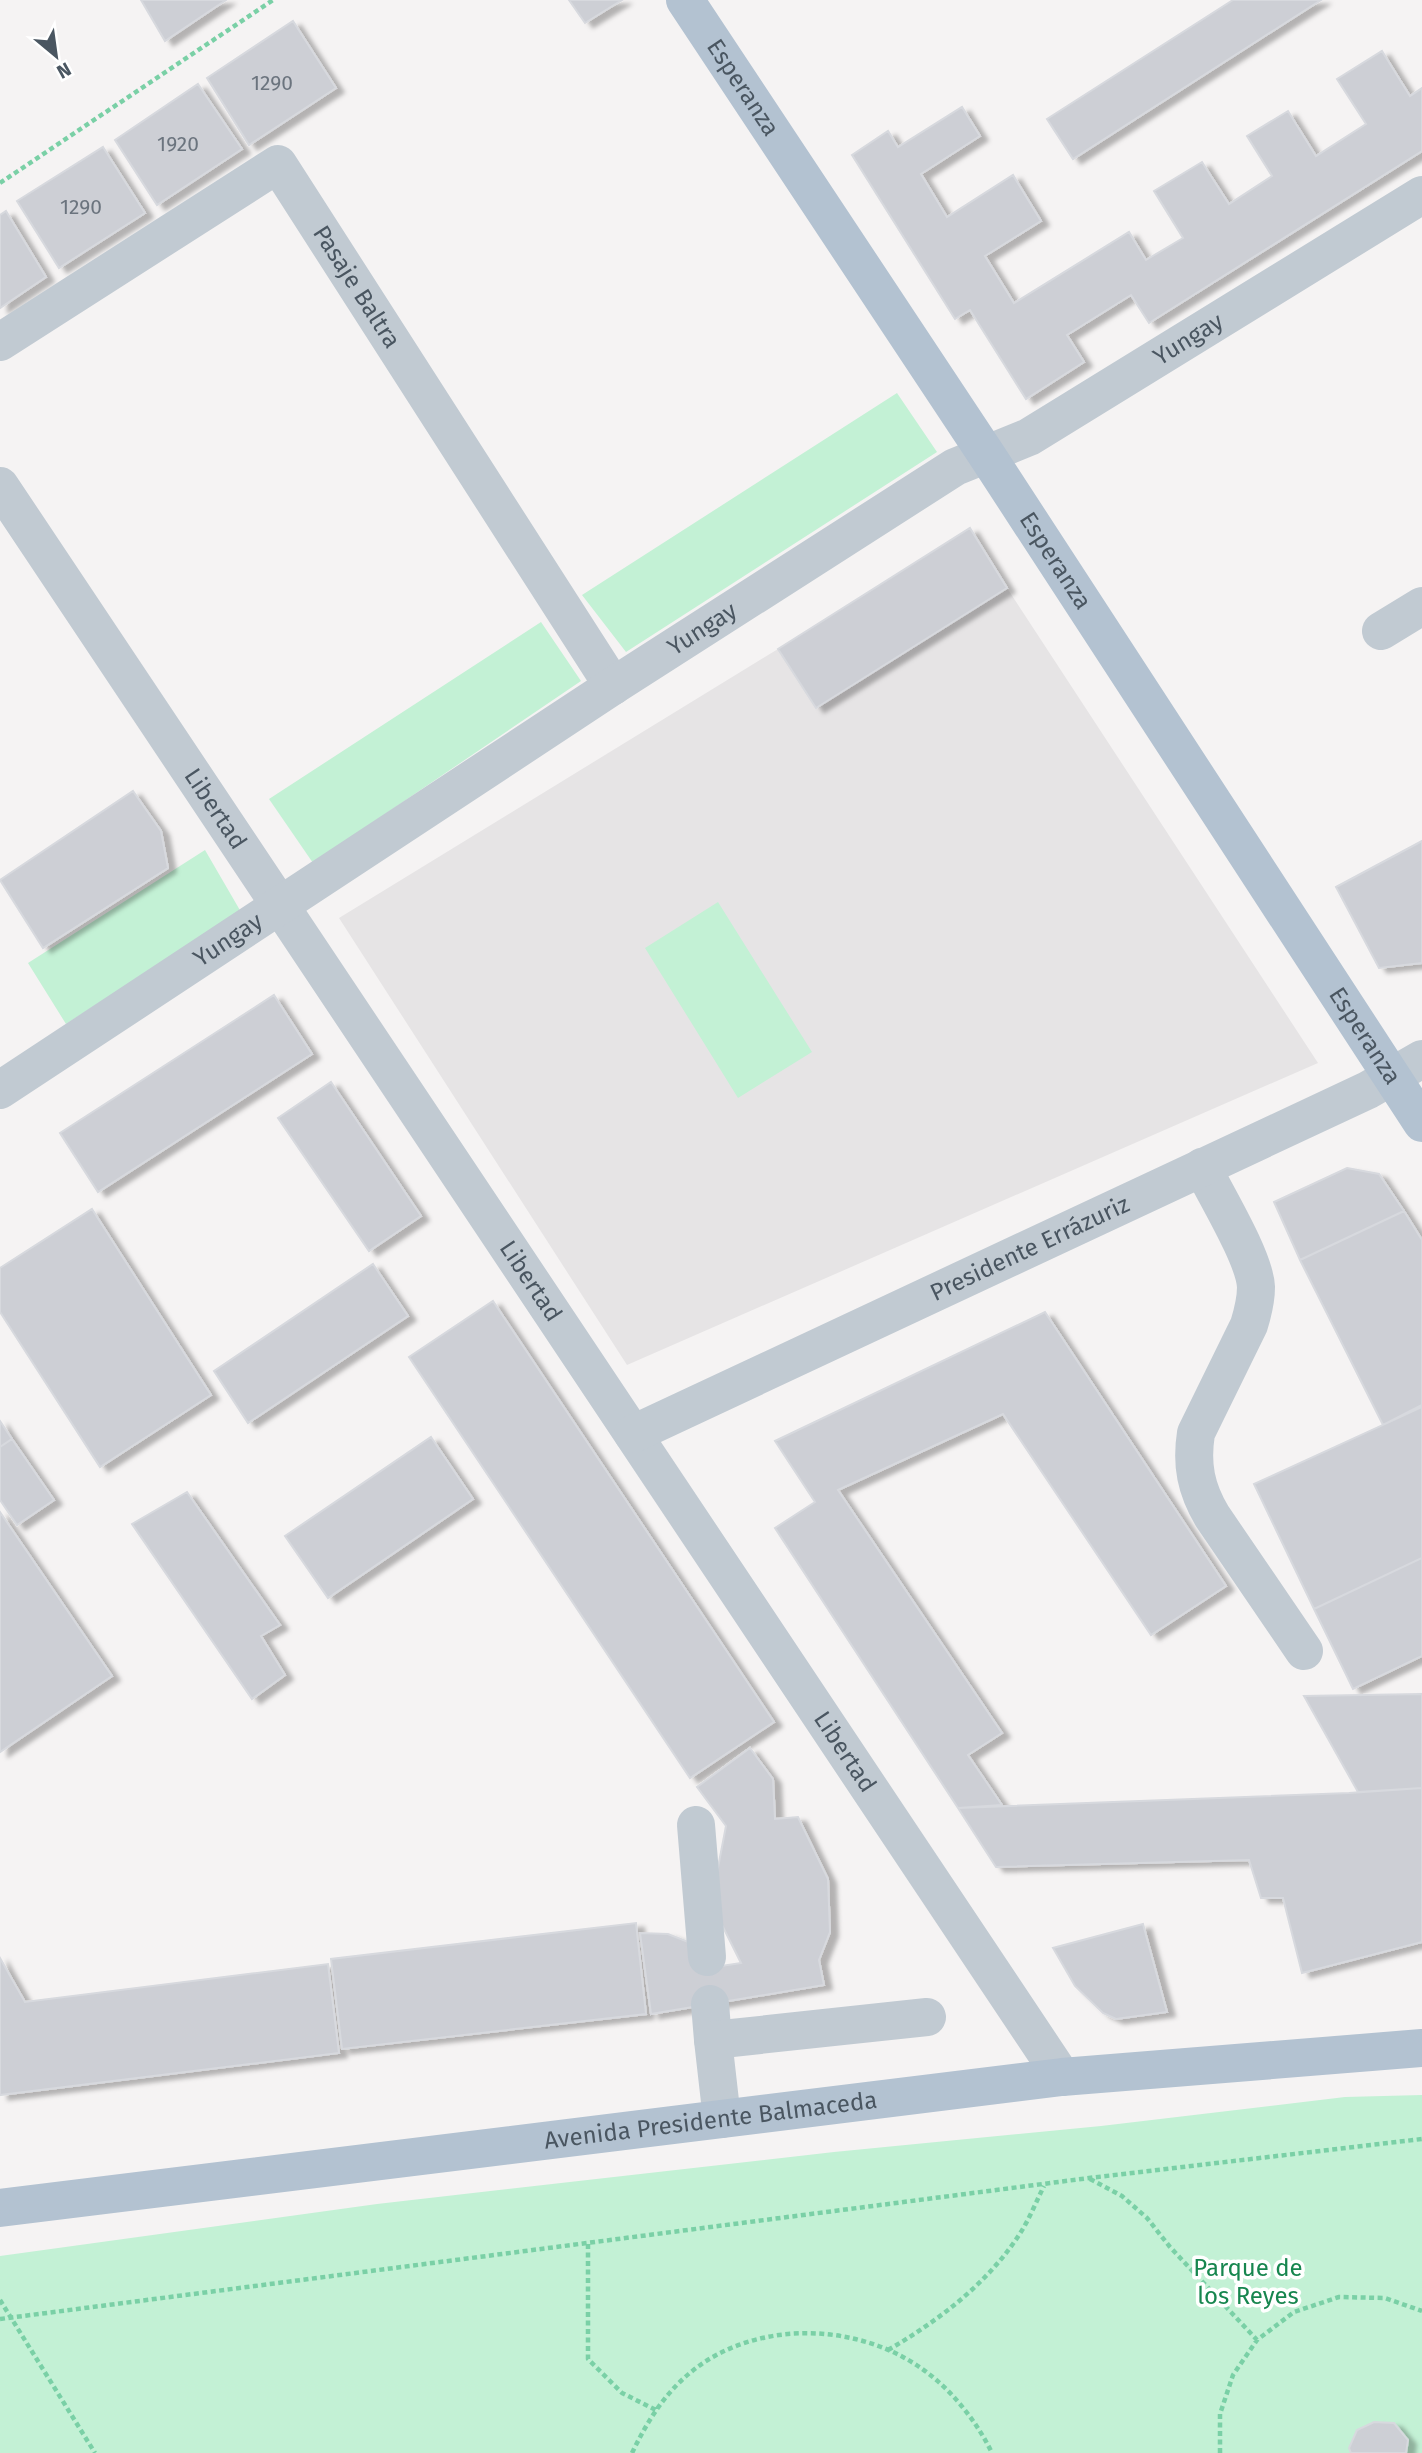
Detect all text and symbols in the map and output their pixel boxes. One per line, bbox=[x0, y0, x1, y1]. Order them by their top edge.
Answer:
north arrow bbox=[21, 21, 91, 91]
street label: Esperanza bbox=[701, 34, 785, 141]
text: N bbox=[53, 57, 75, 84]
house number: 1290 bbox=[251, 70, 293, 96]
house number: 1920 bbox=[157, 131, 199, 157]
house number: 1290 bbox=[60, 194, 102, 220]
street label: Pasaje Baltra bbox=[307, 220, 406, 353]
street label: Yungay bbox=[1148, 307, 1228, 371]
street label: Esperanza bbox=[1014, 507, 1097, 614]
street label: Yungay bbox=[662, 596, 742, 661]
street label: Libertad bbox=[178, 763, 252, 854]
street label: Yungay bbox=[188, 907, 268, 973]
street label: Esperanza bbox=[1323, 982, 1407, 1089]
street label: Presidente Errázuriz bbox=[926, 1190, 1134, 1307]
street label: Libertad bbox=[494, 1235, 568, 1327]
street label: Libertad bbox=[808, 1706, 882, 1798]
street label: Avenida Presidente Balmaceda bbox=[543, 2086, 879, 2155]
park label: Parque de los Reyes bbox=[1193, 2254, 1303, 2310]

